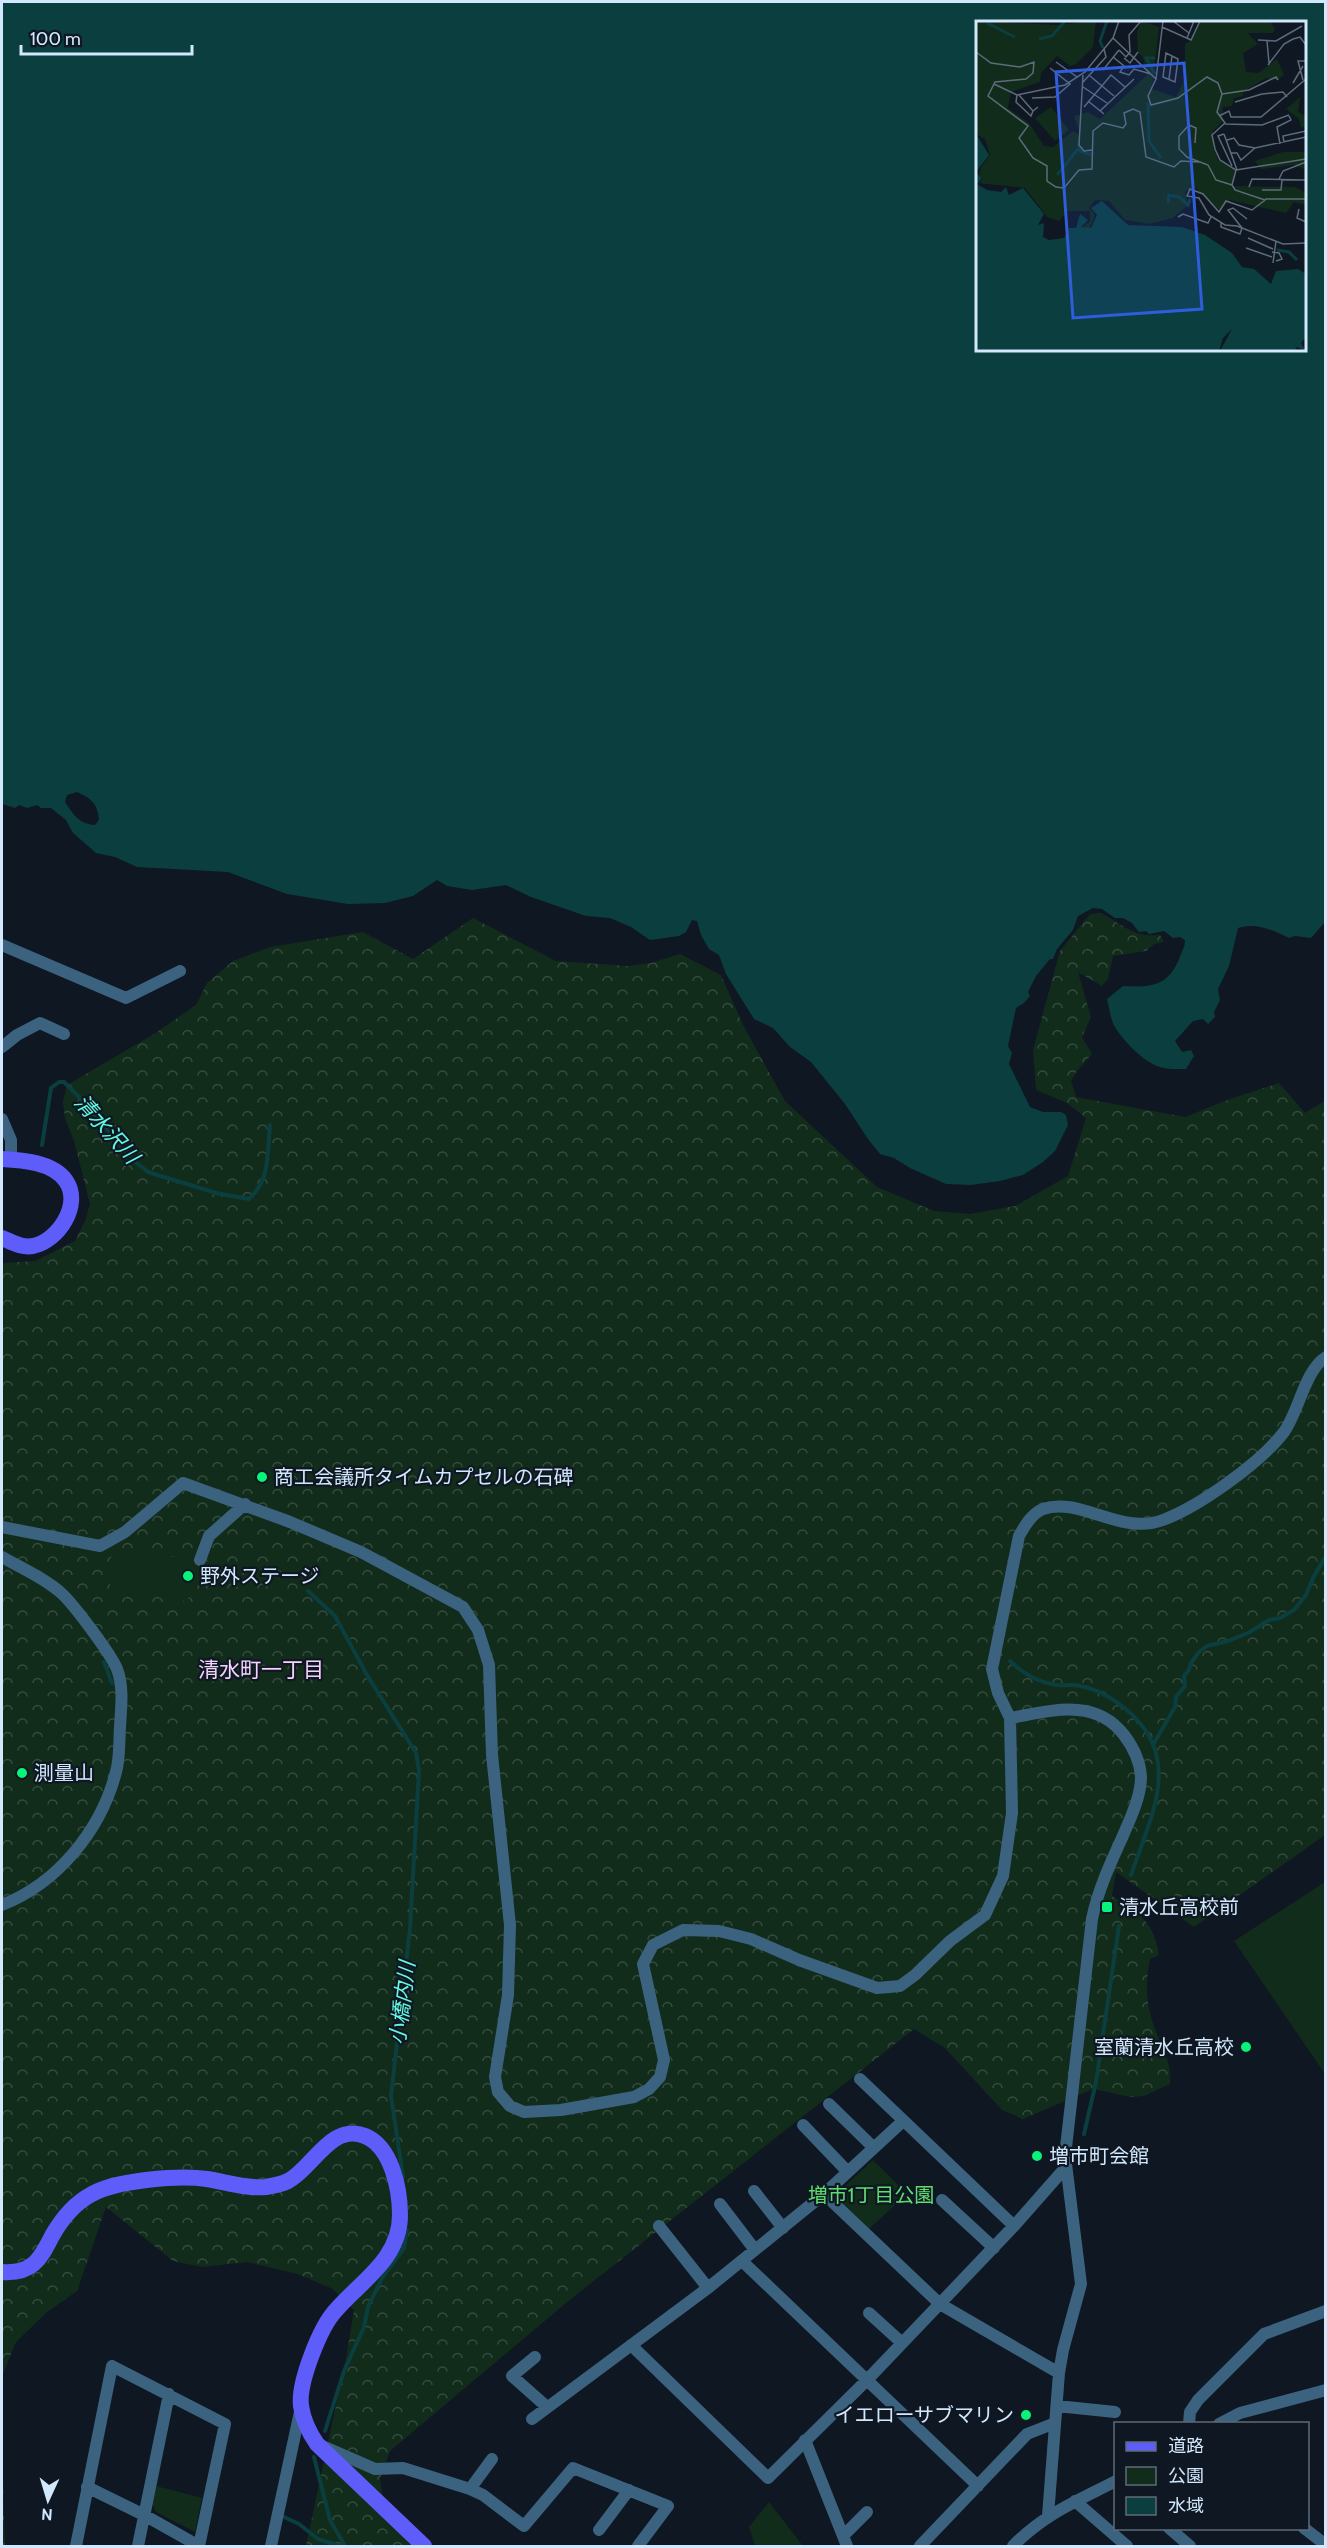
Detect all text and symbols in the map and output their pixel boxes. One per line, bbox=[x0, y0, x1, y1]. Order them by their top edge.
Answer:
scale bar bbox=[21, 18, 192, 56]
inset map bbox=[976, 21, 1306, 351]
text: 100 m bbox=[30, 28, 81, 50]
water label: 清水沢川 bbox=[70, 1089, 146, 1170]
place label: 商工会議所タイムカプセルの石碑 bbox=[274, 1465, 574, 1489]
marker: 商工会議所タイムカプセルの石碑 bbox=[255, 1470, 269, 1484]
place label: 野外ステージ bbox=[200, 1564, 320, 1588]
marker: 野外ステージ bbox=[181, 1569, 195, 1583]
district label: 清水町一丁目 bbox=[198, 1657, 324, 1682]
place label: 測量山 bbox=[34, 1761, 94, 1785]
marker: 測量山 bbox=[15, 1766, 29, 1780]
place label: 清水丘高校前 bbox=[1119, 1895, 1239, 1919]
marker: 清水丘高校前 bbox=[1100, 1900, 1114, 1914]
water label: 小橋内川 bbox=[384, 1958, 420, 2046]
place label: 室蘭清水丘高校 bbox=[1094, 2035, 1234, 2059]
marker: 室蘭清水丘高校 bbox=[1239, 2040, 1253, 2054]
place label: 増市町会館 bbox=[1049, 2144, 1149, 2168]
marker: 増市町会館 bbox=[1030, 2149, 1044, 2163]
park label: 増市1丁目公園 bbox=[808, 2183, 934, 2207]
place label: イエローサブマリン bbox=[835, 2403, 1014, 2427]
marker: イエローサブマリン bbox=[1019, 2408, 1033, 2422]
legend bbox=[1114, 2422, 1309, 2530]
text: 道路 bbox=[1168, 2435, 1204, 2457]
text: 公園 bbox=[1168, 2465, 1204, 2487]
north arrow bbox=[18, 2470, 78, 2530]
text: 水域 bbox=[1168, 2495, 1204, 2517]
text: N bbox=[41, 2505, 53, 2524]

